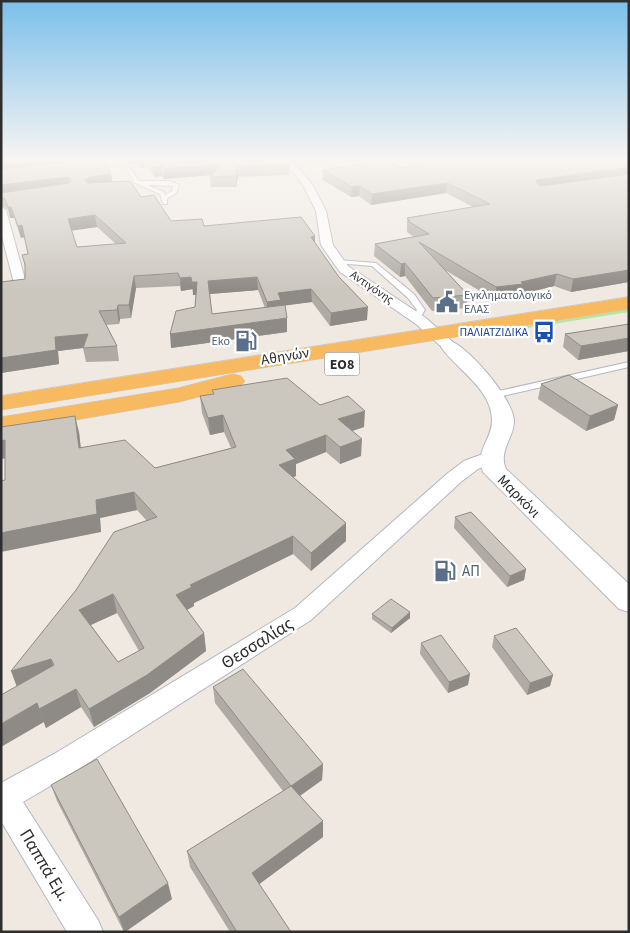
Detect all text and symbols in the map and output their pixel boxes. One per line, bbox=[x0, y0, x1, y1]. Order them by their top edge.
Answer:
street label: Αντιγόνης bbox=[346, 266, 397, 308]
place label: Εγκληματολογικό ΕΛΑΣ bbox=[464, 287, 552, 318]
public building icon: Εγκληματολογικό ΕΛΑΣ bbox=[434, 289, 460, 315]
bus stop icon: ΠΑΛΙΑΤΖΙΔΙΚΑ bbox=[531, 319, 557, 345]
place label: ΠΑΛΙΑΤΖΙΔΙΚΑ bbox=[460, 324, 528, 341]
fuel station icon: Eko bbox=[233, 328, 259, 354]
place label: Eko bbox=[211, 333, 230, 350]
street label: Αθηνών bbox=[259, 342, 311, 371]
road number: ΕΟ8 bbox=[324, 352, 360, 376]
street label: Μαρκόνι bbox=[492, 470, 545, 523]
fuel station icon: ΑΠ bbox=[432, 558, 458, 584]
place label: ΑΠ bbox=[462, 561, 480, 582]
street label: Θεσσαλίας bbox=[216, 611, 298, 675]
street label: Παππά Εμ. bbox=[13, 824, 76, 906]

